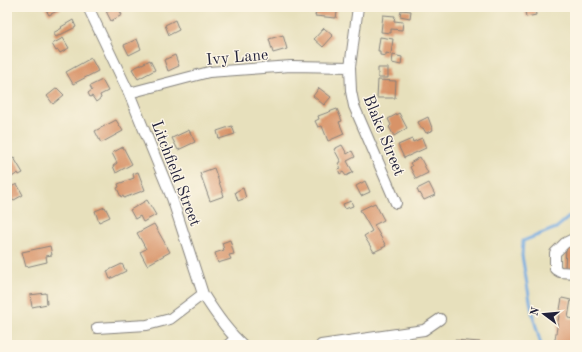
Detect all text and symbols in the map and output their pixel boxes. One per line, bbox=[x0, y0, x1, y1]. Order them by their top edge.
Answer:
street label: Ivy Lane bbox=[205, 47, 269, 69]
street label: Blake Street bbox=[360, 93, 407, 179]
street label: Litchfield Street bbox=[148, 119, 203, 229]
north arrow bbox=[524, 294, 564, 334]
text: N bbox=[529, 306, 542, 317]

